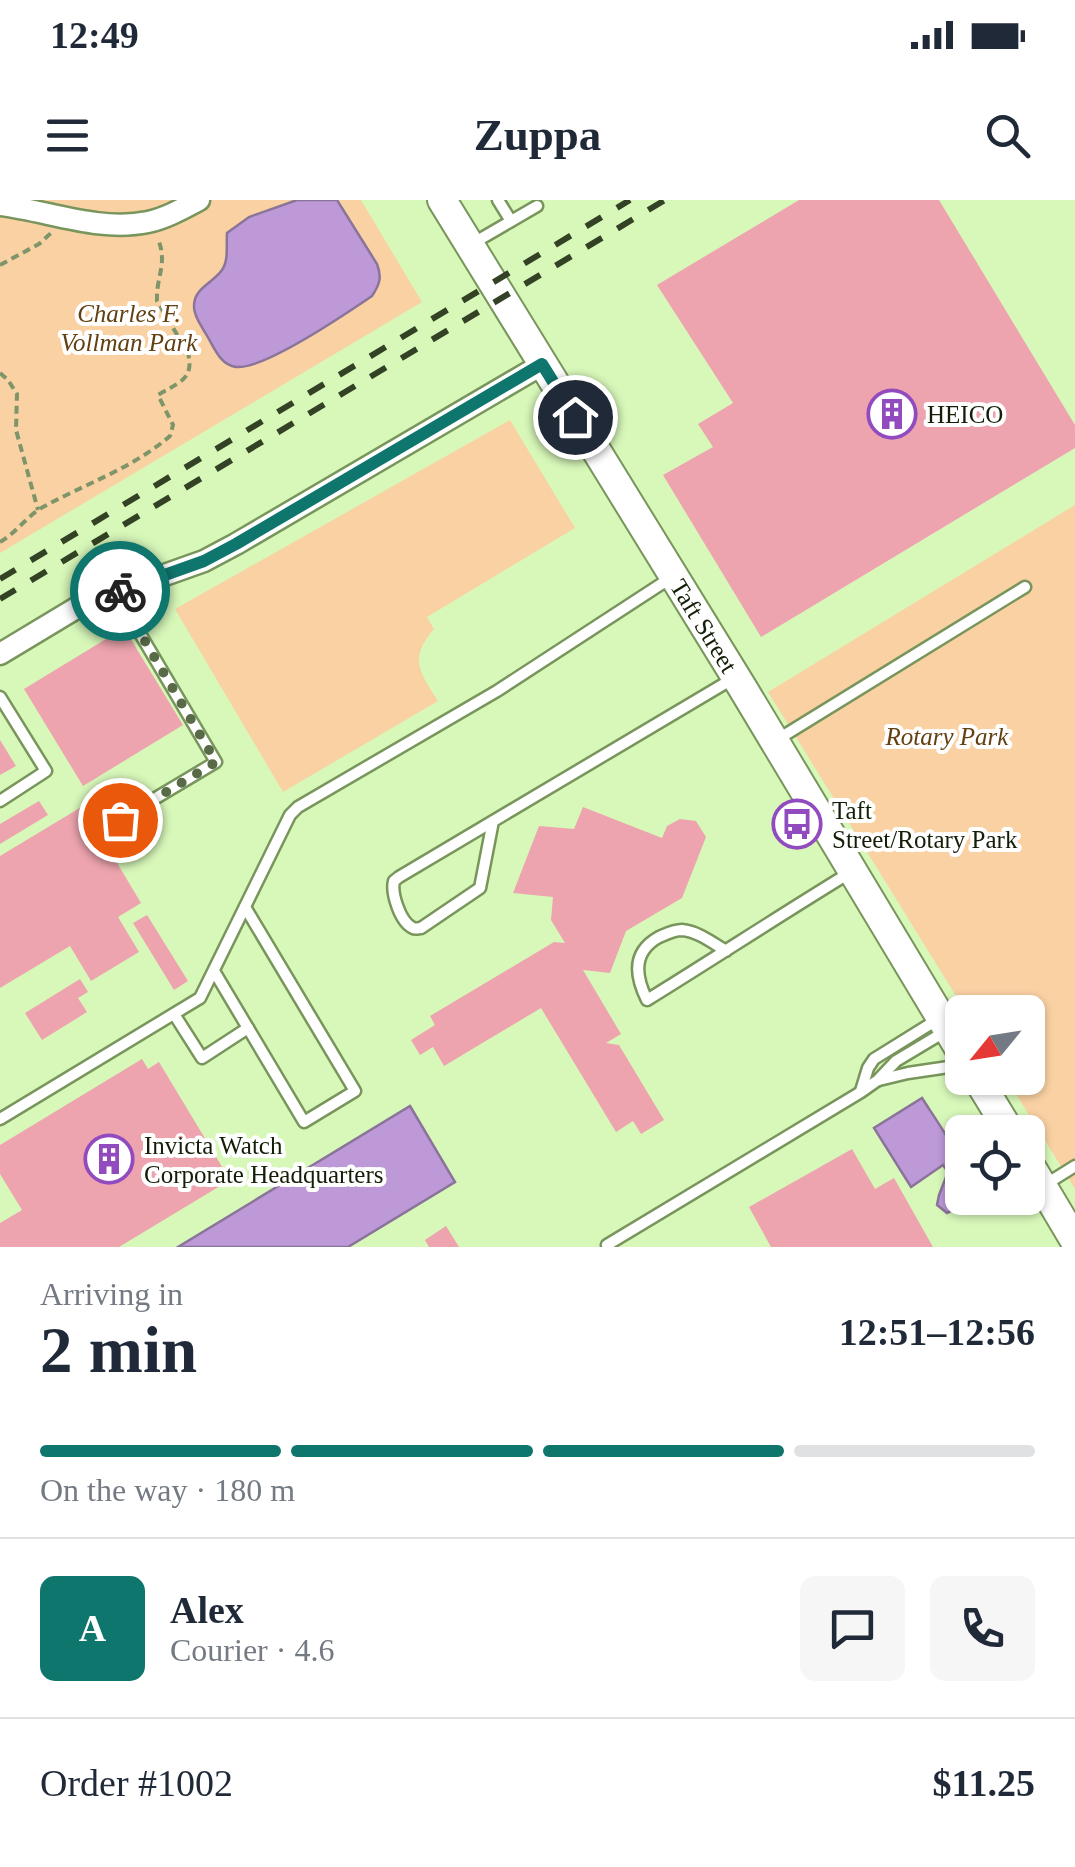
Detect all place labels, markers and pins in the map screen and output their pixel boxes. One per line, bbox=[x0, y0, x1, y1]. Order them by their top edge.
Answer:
pin bbox=[533, 375, 618, 460]
building icon: HEICO bbox=[866, 388, 918, 440]
place label: HEICO bbox=[927, 401, 1003, 428]
pin bbox=[78, 778, 163, 863]
place label: Taft Street/Rotary Park bbox=[832, 797, 1018, 853]
bus stop icon: Taft Street/Rotary Park bbox=[771, 798, 823, 850]
place label: Invicta Watch Corporate Headquarters bbox=[144, 1132, 383, 1188]
building icon: Invicta Watch Corporate Headquarters bbox=[83, 1133, 135, 1185]

